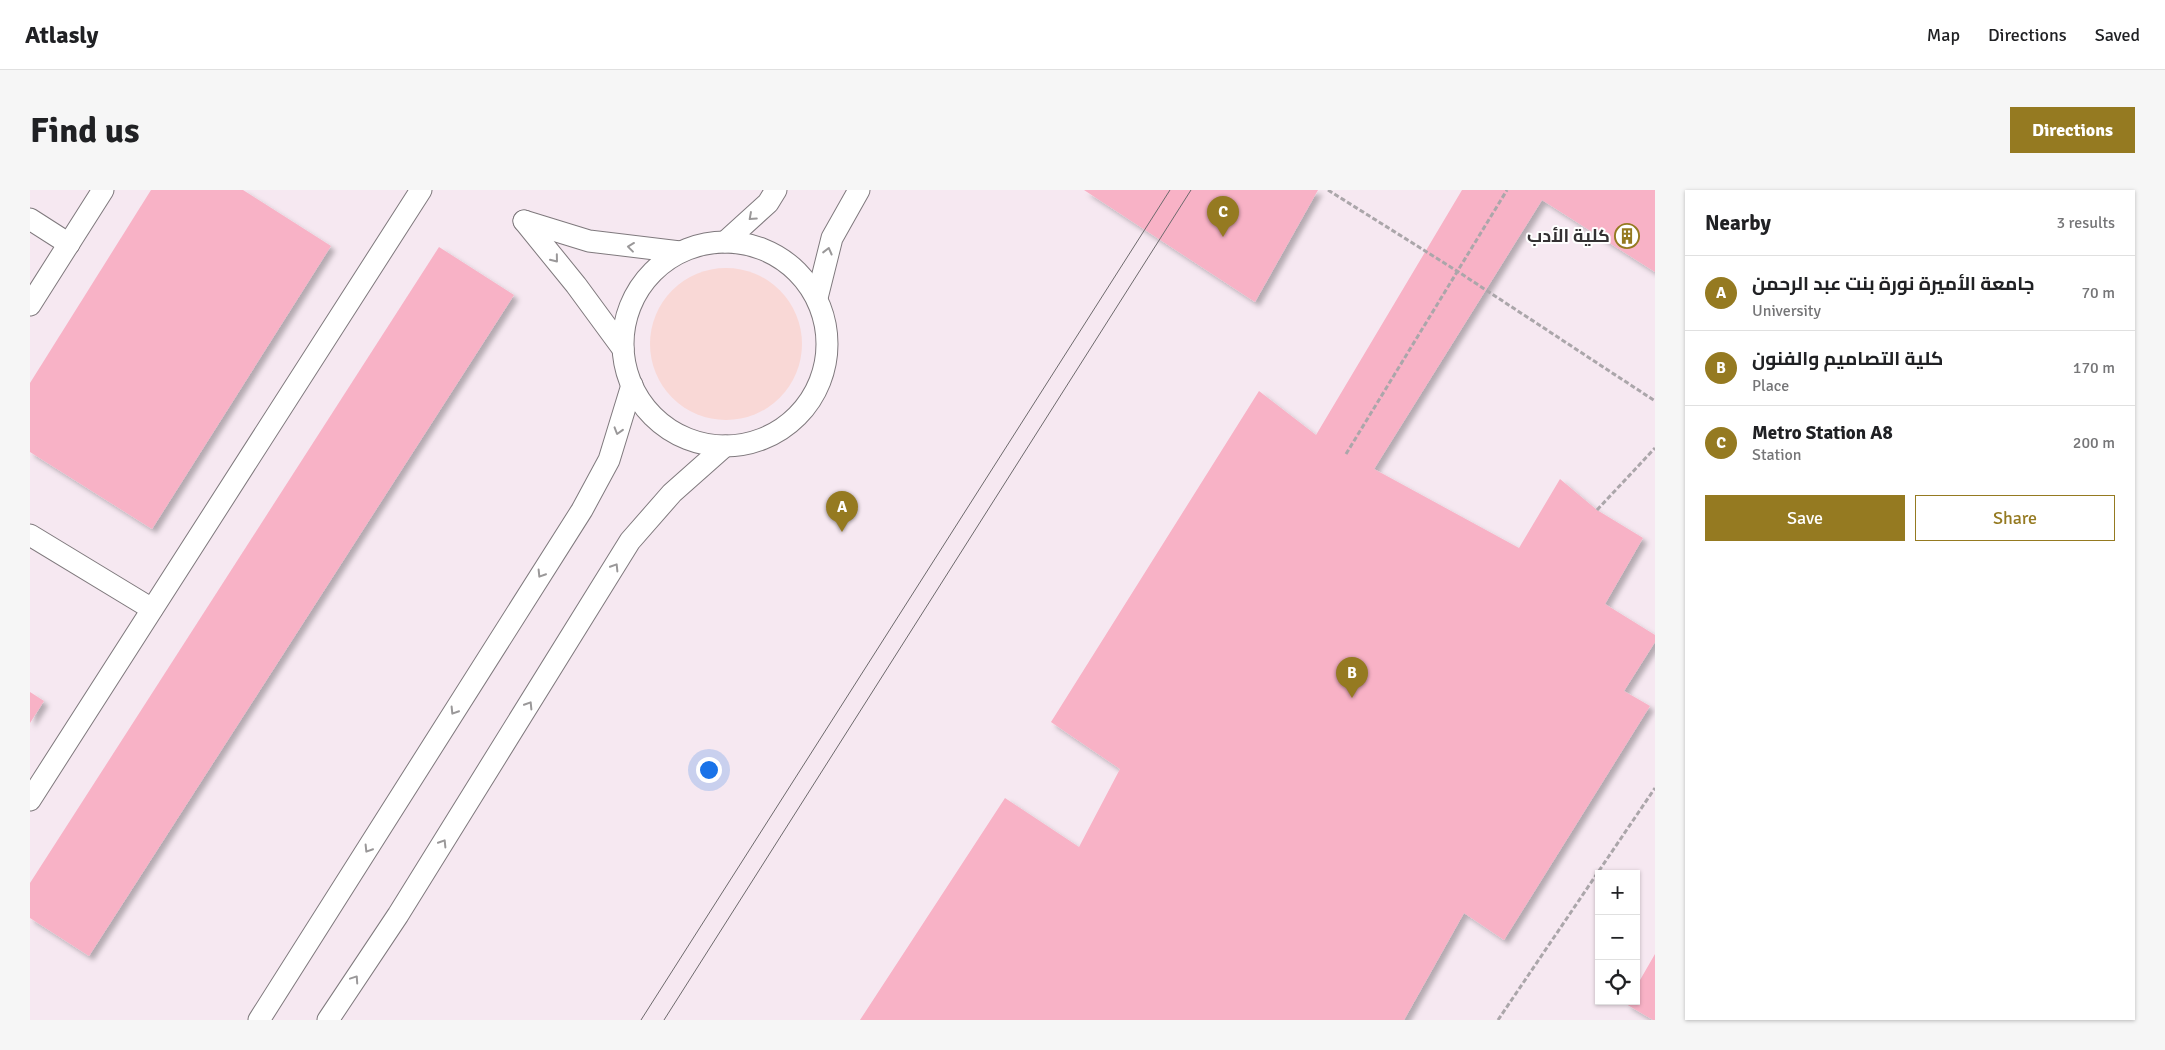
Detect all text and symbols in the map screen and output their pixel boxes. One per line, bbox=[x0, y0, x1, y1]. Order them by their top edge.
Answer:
text: Atlasly bbox=[25, 20, 98, 50]
text: Map bbox=[1927, 24, 1960, 46]
text: Directions bbox=[1988, 24, 2067, 46]
text: Saved bbox=[2095, 24, 2140, 46]
button: Directions bbox=[2010, 107, 2135, 153]
text: Find us bbox=[30, 109, 140, 152]
pin: C bbox=[1207, 196, 1239, 237]
text: Nearby bbox=[1705, 210, 1771, 236]
one-way arrow bbox=[749, 211, 758, 220]
text: 3 results bbox=[2056, 213, 2115, 233]
building icon: كلية الأدب bbox=[1614, 223, 1640, 249]
place label: كلية الأدب bbox=[1527, 225, 1610, 247]
one-way arrow bbox=[627, 242, 635, 253]
one-way arrow bbox=[822, 246, 833, 255]
one-way arrow bbox=[549, 253, 558, 262]
text: جامعة الأميرة نورة بنت عبد الرحمن bbox=[1752, 272, 2035, 296]
text: A bbox=[1716, 283, 1726, 303]
text: 70 m bbox=[2081, 283, 2115, 303]
text: University bbox=[1752, 301, 1821, 321]
text: كلية التصاميم والفنون bbox=[1752, 347, 1943, 371]
text: B bbox=[1716, 358, 1726, 378]
text: 170 m bbox=[2073, 358, 2115, 378]
text: Place bbox=[1752, 376, 1789, 396]
text: Metro Station A8 bbox=[1752, 421, 1893, 445]
one-way arrow bbox=[613, 427, 623, 435]
text: C bbox=[1716, 433, 1726, 453]
text: 200 m bbox=[2073, 433, 2115, 453]
text: Station bbox=[1752, 445, 1802, 465]
pin: A bbox=[826, 491, 858, 532]
button: Save bbox=[1705, 495, 1905, 541]
button: Share bbox=[1915, 495, 2115, 541]
one-way arrow bbox=[608, 563, 618, 572]
one-way arrow bbox=[538, 569, 548, 578]
pin: B bbox=[1336, 657, 1368, 698]
one-way arrow bbox=[522, 701, 532, 710]
one-way arrow bbox=[451, 706, 461, 715]
your location bbox=[696, 757, 722, 783]
one-way arrow bbox=[437, 839, 446, 848]
one-way arrow bbox=[364, 843, 374, 852]
map controls bbox=[1595, 870, 1640, 1005]
button: + bbox=[1595, 870, 1640, 915]
button: − bbox=[1595, 915, 1640, 960]
button: locate bbox=[1595, 960, 1640, 1005]
one-way arrow bbox=[349, 976, 358, 985]

